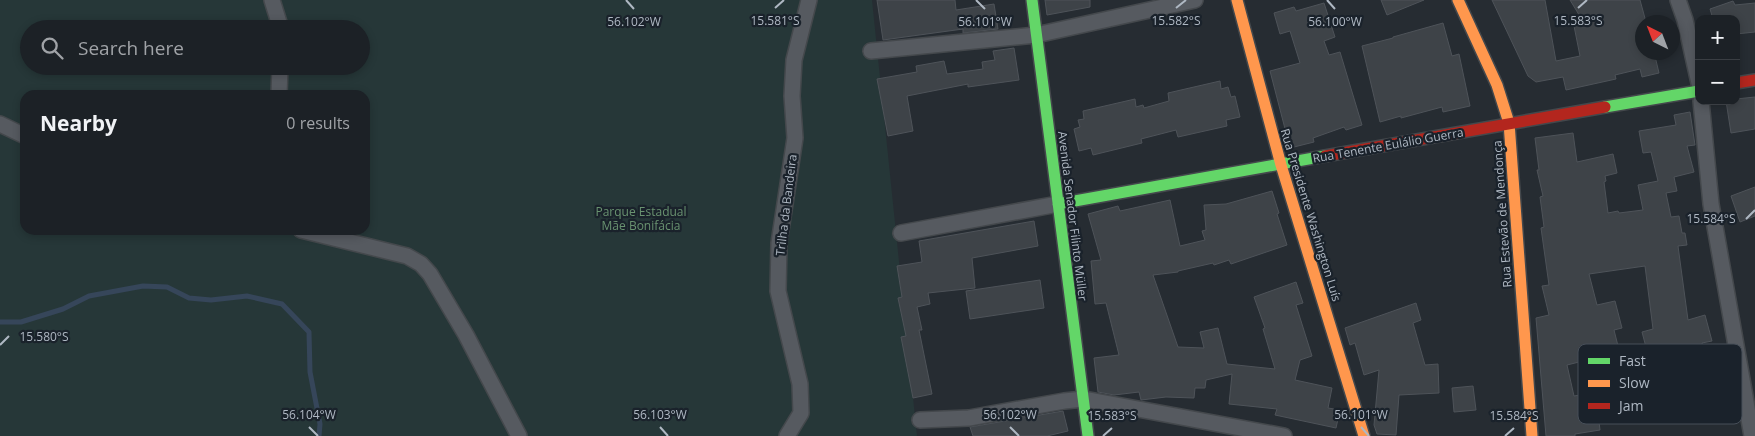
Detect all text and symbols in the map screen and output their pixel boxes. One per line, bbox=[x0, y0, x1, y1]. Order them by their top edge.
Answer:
text: 15.581°S bbox=[750, 12, 800, 29]
text: 15.582°S bbox=[1151, 12, 1201, 29]
text: 15.583°S bbox=[1553, 12, 1603, 29]
text: 56.102°W bbox=[607, 13, 661, 30]
text: 56.101°W bbox=[958, 13, 1012, 30]
text: 56.100°W bbox=[1308, 13, 1362, 30]
north arrow bbox=[1635, 15, 1680, 60]
map controls bbox=[1695, 15, 1740, 105]
button: + bbox=[1695, 15, 1740, 60]
search box bbox=[20, 20, 370, 75]
icon: search bbox=[38, 34, 66, 62]
text: Search here bbox=[78, 35, 184, 61]
button: − bbox=[1695, 60, 1740, 105]
text: Nearby bbox=[40, 109, 117, 137]
text: 0 results bbox=[286, 112, 350, 134]
street label: Rua Tenente Eulálio Guerra bbox=[1311, 123, 1465, 167]
street label: Rua Presidente Washington Luís bbox=[1277, 127, 1345, 304]
street label: Avenida Senador Filinto Müller bbox=[1054, 130, 1092, 302]
street label: Rua Estevão de Mendonça bbox=[1488, 140, 1516, 288]
street label: Trilha da Bandeira bbox=[771, 153, 801, 257]
park label: Parque Estadual Mãe Bonifácia bbox=[595, 203, 687, 234]
text: 15.584°S bbox=[1686, 210, 1736, 227]
text: 15.580°S bbox=[19, 328, 69, 345]
legend bbox=[1578, 344, 1742, 424]
text: Fast bbox=[1619, 351, 1646, 370]
text: Slow bbox=[1619, 373, 1650, 392]
text: Jam bbox=[1617, 396, 1644, 415]
text: 56.104°W bbox=[282, 406, 336, 423]
text: 56.103°W bbox=[633, 406, 687, 423]
text: 56.102°W bbox=[983, 406, 1037, 423]
text: 56.101°W bbox=[1334, 406, 1388, 423]
text: 15.583°S bbox=[1087, 407, 1137, 424]
text: 15.584°S bbox=[1489, 407, 1539, 424]

